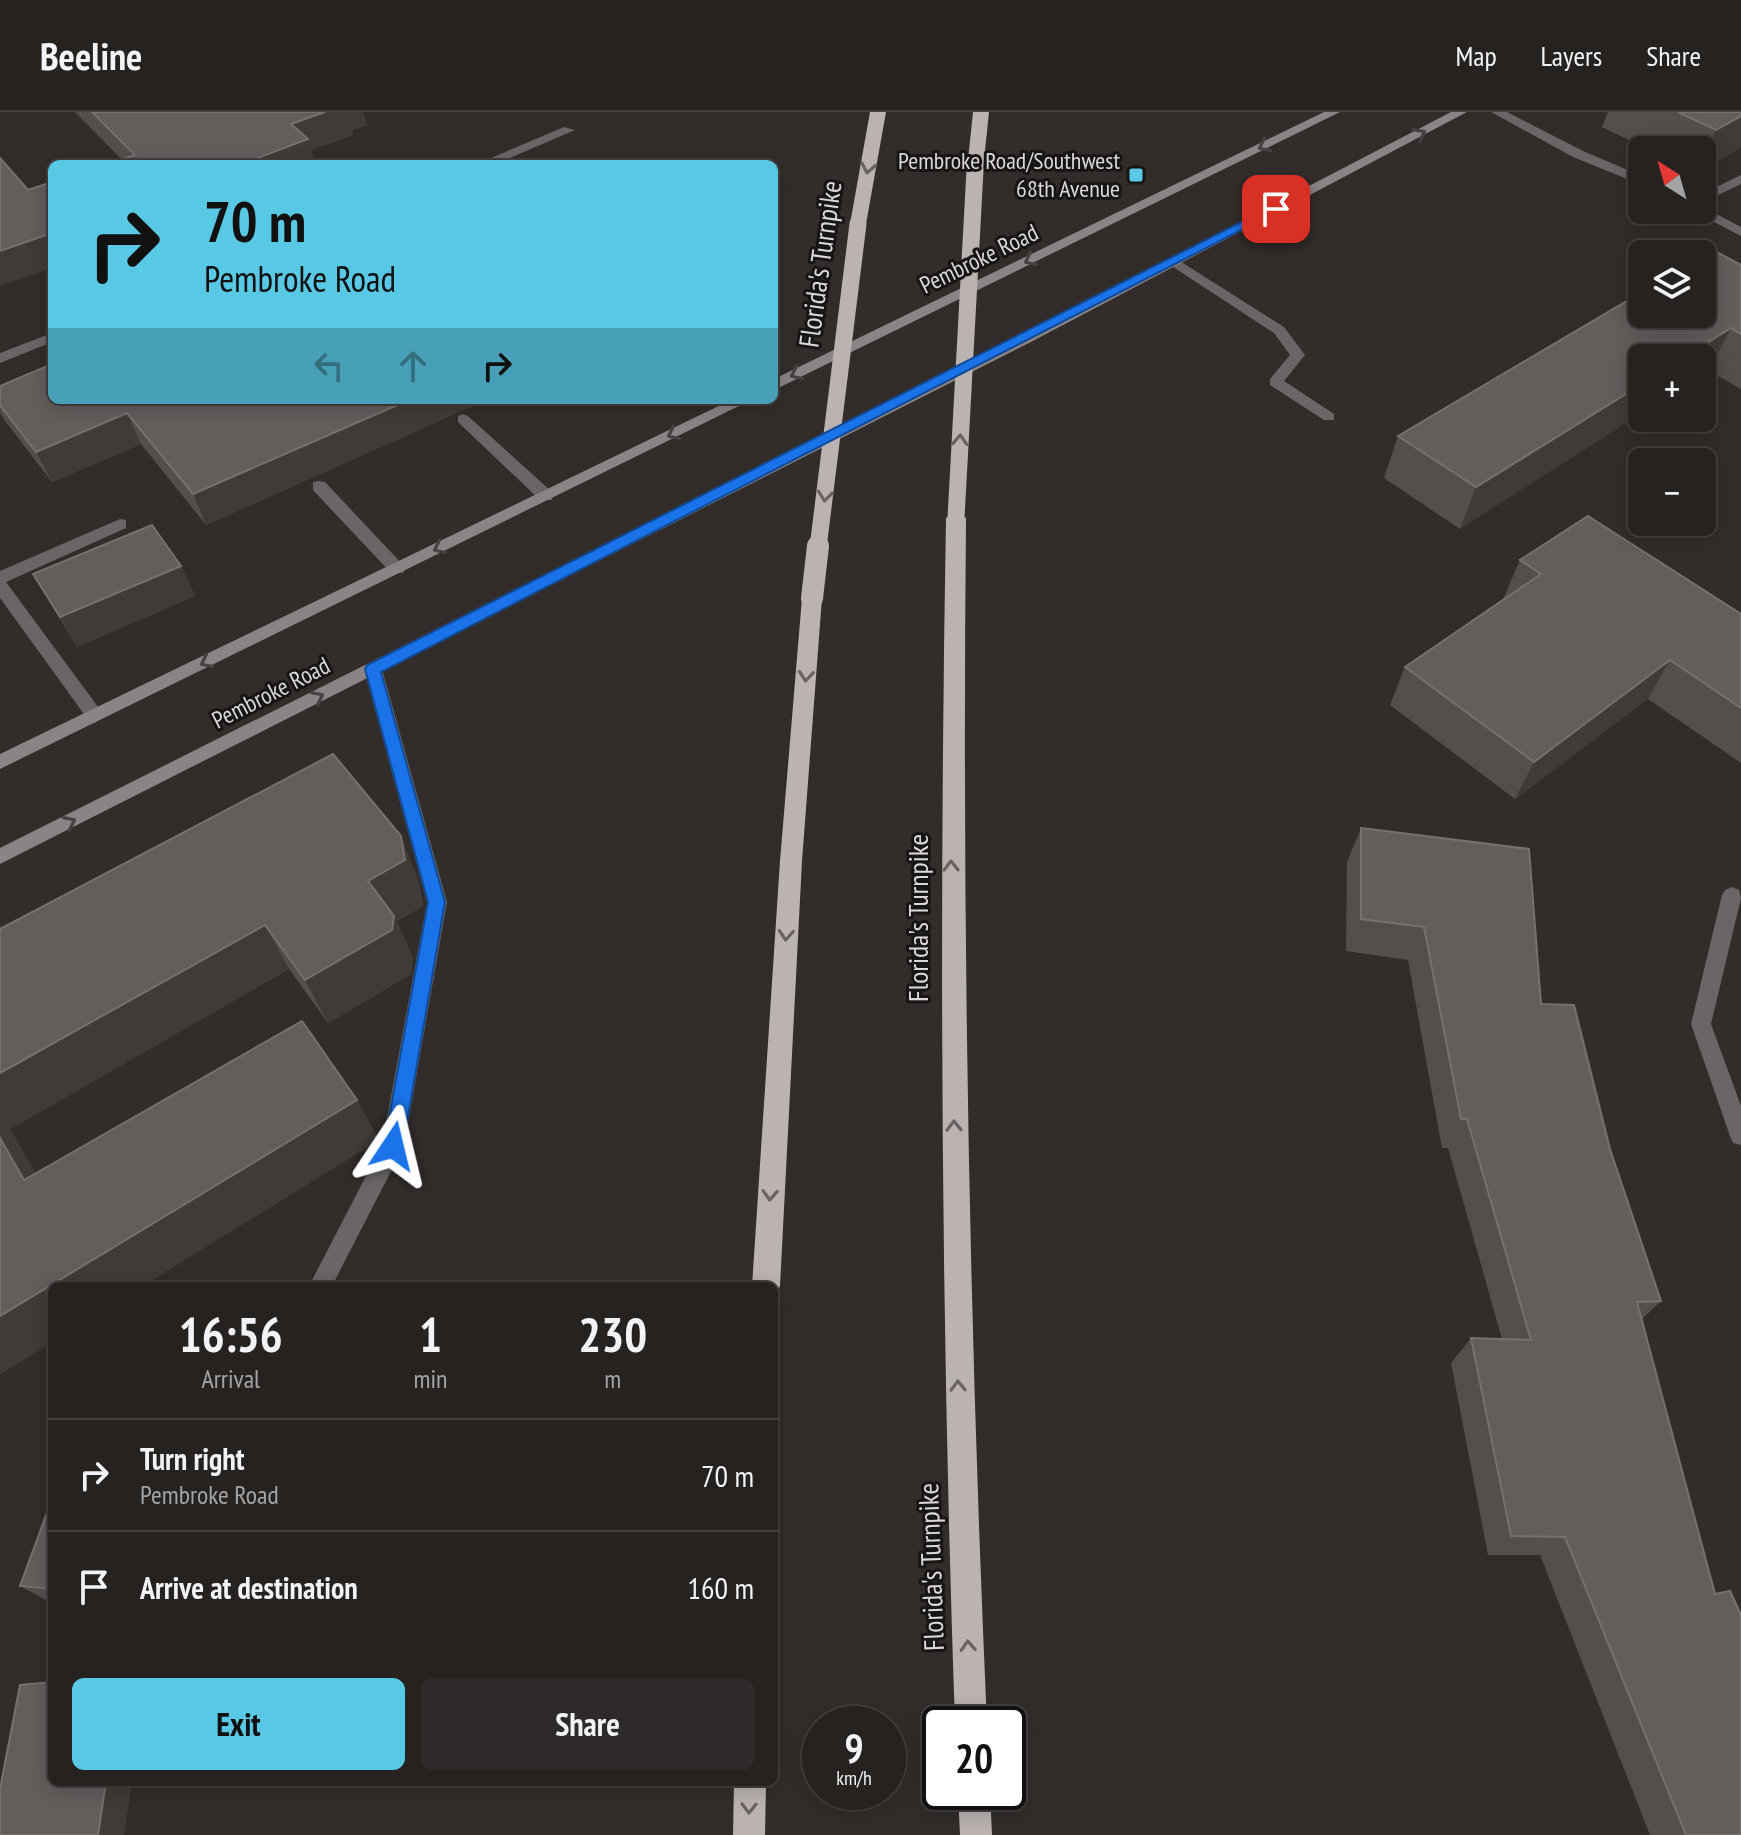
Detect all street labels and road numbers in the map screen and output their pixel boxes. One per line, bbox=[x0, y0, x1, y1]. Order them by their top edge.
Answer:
street label: Florida's Turnpike bbox=[790, 178, 850, 350]
street label: Pembroke Road bbox=[914, 217, 1043, 301]
street label: Pembroke Road bbox=[207, 650, 335, 735]
street label: Florida's Turnpike bbox=[899, 834, 936, 1002]
street label: Florida's Turnpike bbox=[909, 1482, 952, 1652]

